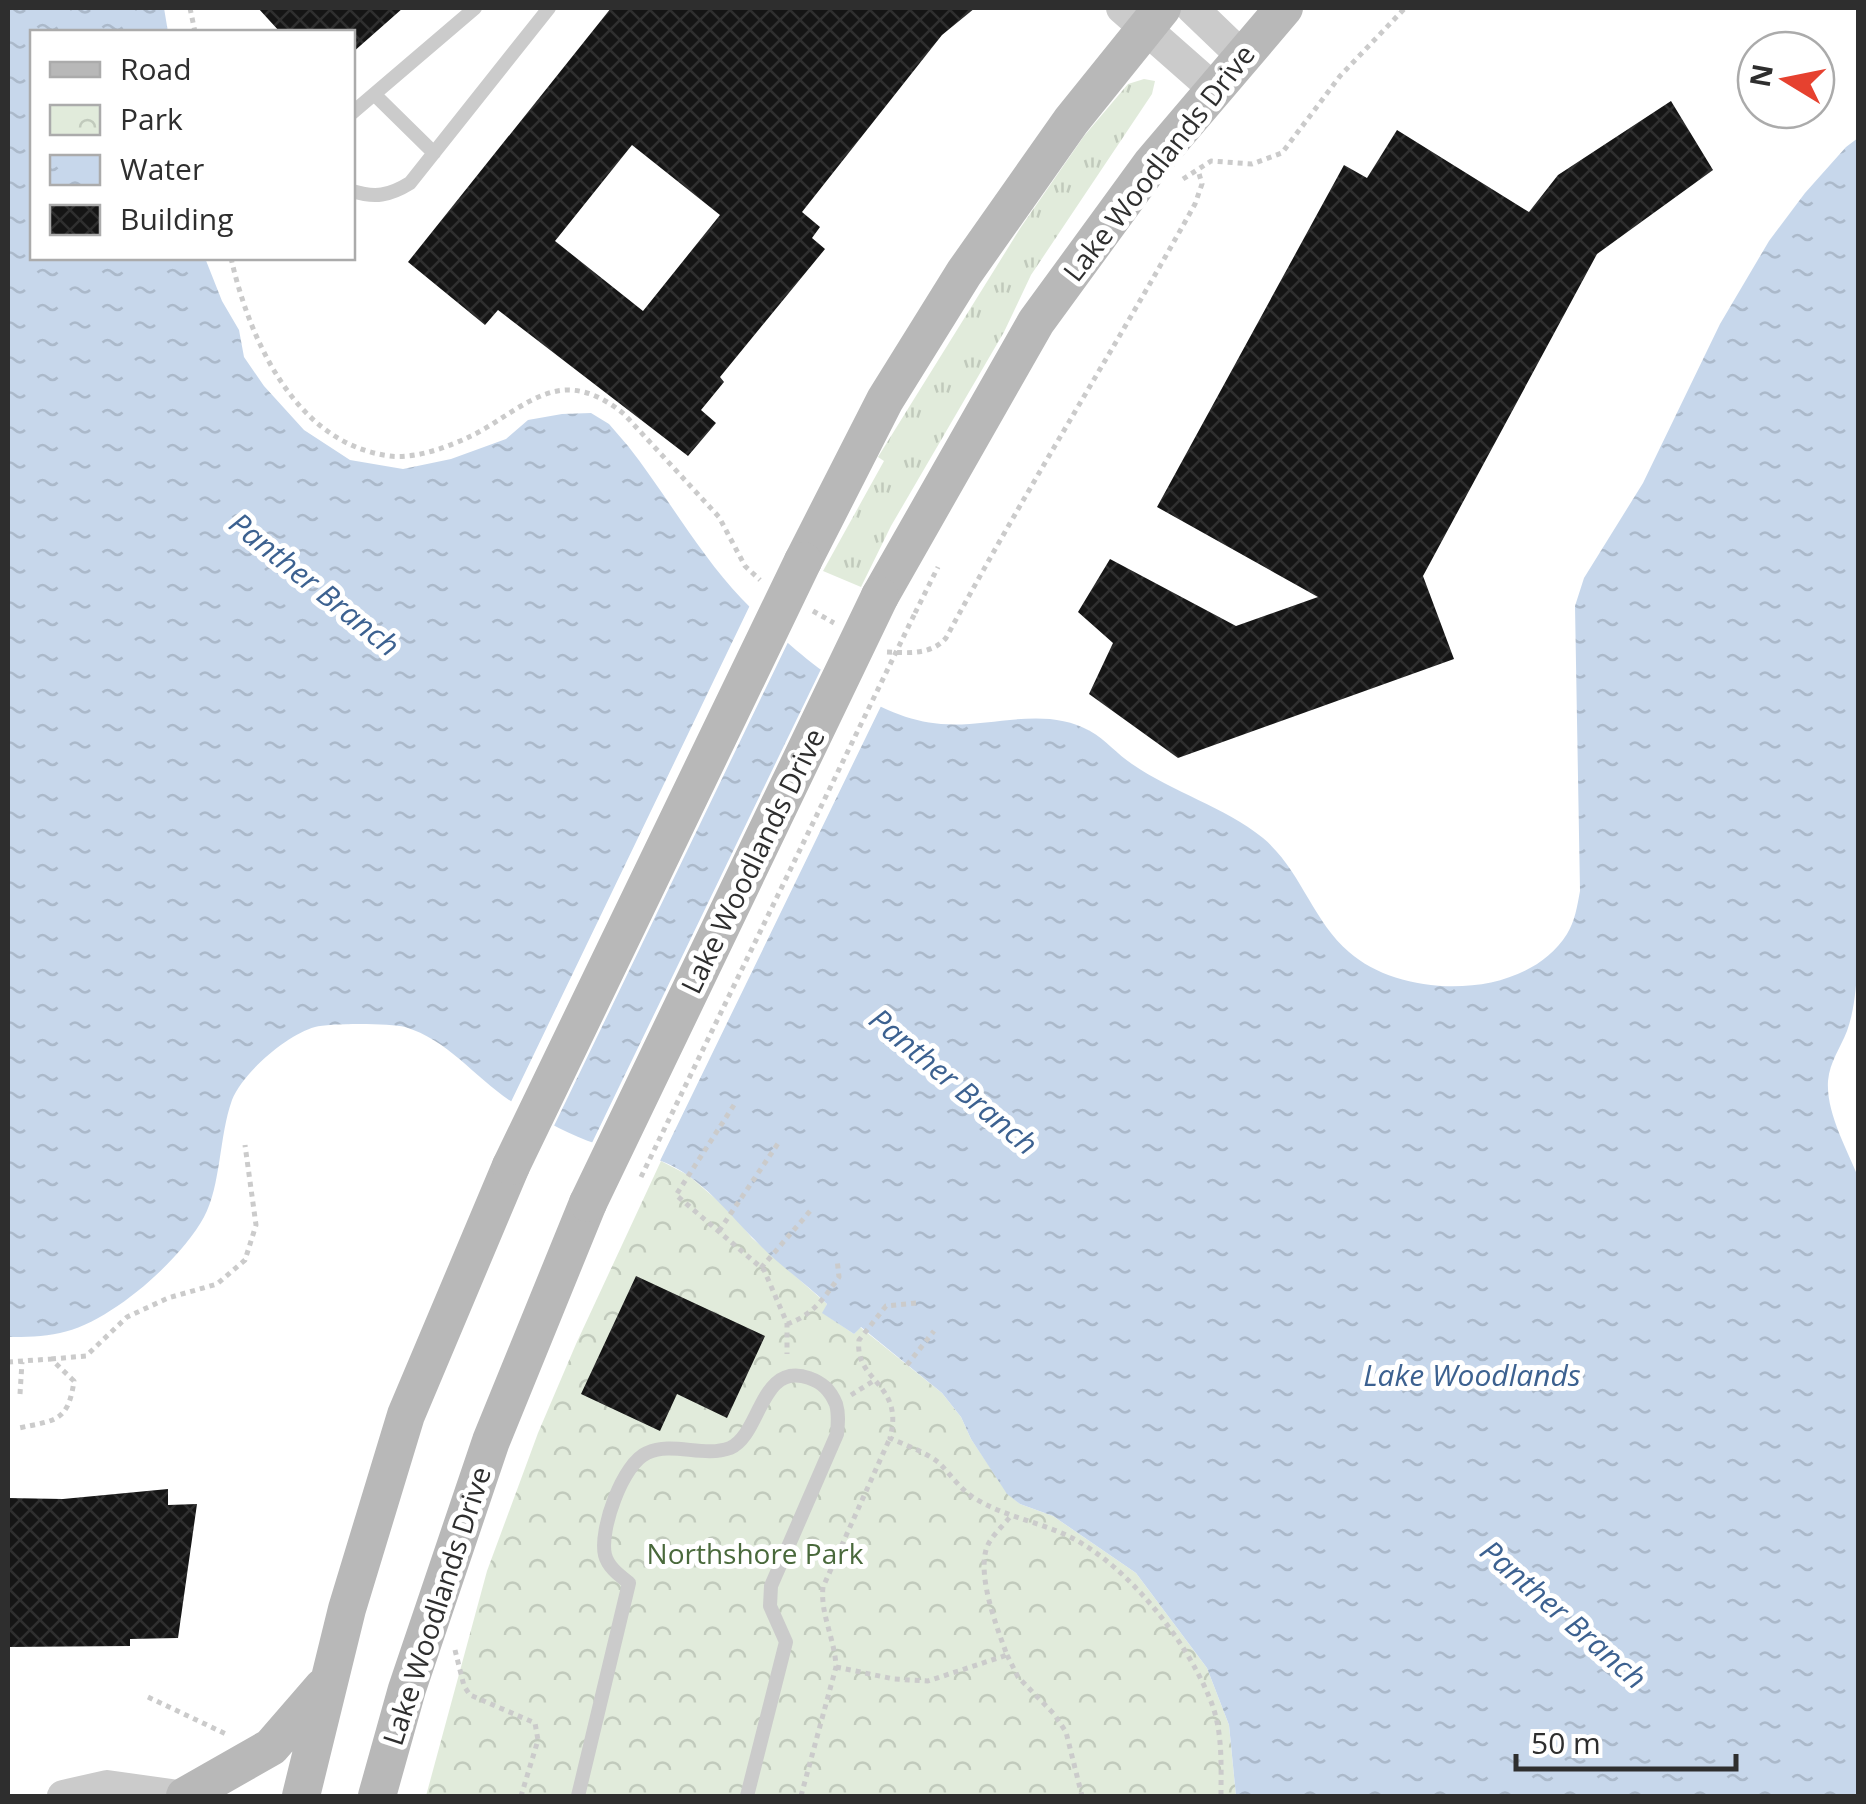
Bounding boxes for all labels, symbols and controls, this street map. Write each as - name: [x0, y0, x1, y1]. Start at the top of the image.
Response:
- legend: [30, 30, 355, 260]
- north arrow: [1736, 30, 1836, 130]
- street label: Lake Woodlands Drive: [1054, 36, 1263, 289]
- text: Road: [120, 48, 192, 89]
- text: N: [1740, 61, 1781, 90]
- text: Park: [120, 98, 183, 139]
- text: Water: [120, 148, 204, 189]
- text: Building: [120, 198, 234, 239]
- water label: Panther Branch: [221, 502, 409, 665]
- street label: Lake Woodlands Drive: [671, 722, 833, 1000]
- water label: Panther Branch: [861, 998, 1047, 1163]
- water label: Lake Woodlands: [1363, 1354, 1581, 1395]
- street label: Lake Woodlands Drive: [373, 1462, 499, 1750]
- water label: Panther Branch: [1472, 1530, 1656, 1698]
- park label: Northshore Park: [647, 1534, 864, 1572]
- scale bar: [1516, 1709, 1736, 1771]
- text: 50 m: [1531, 1722, 1601, 1763]

